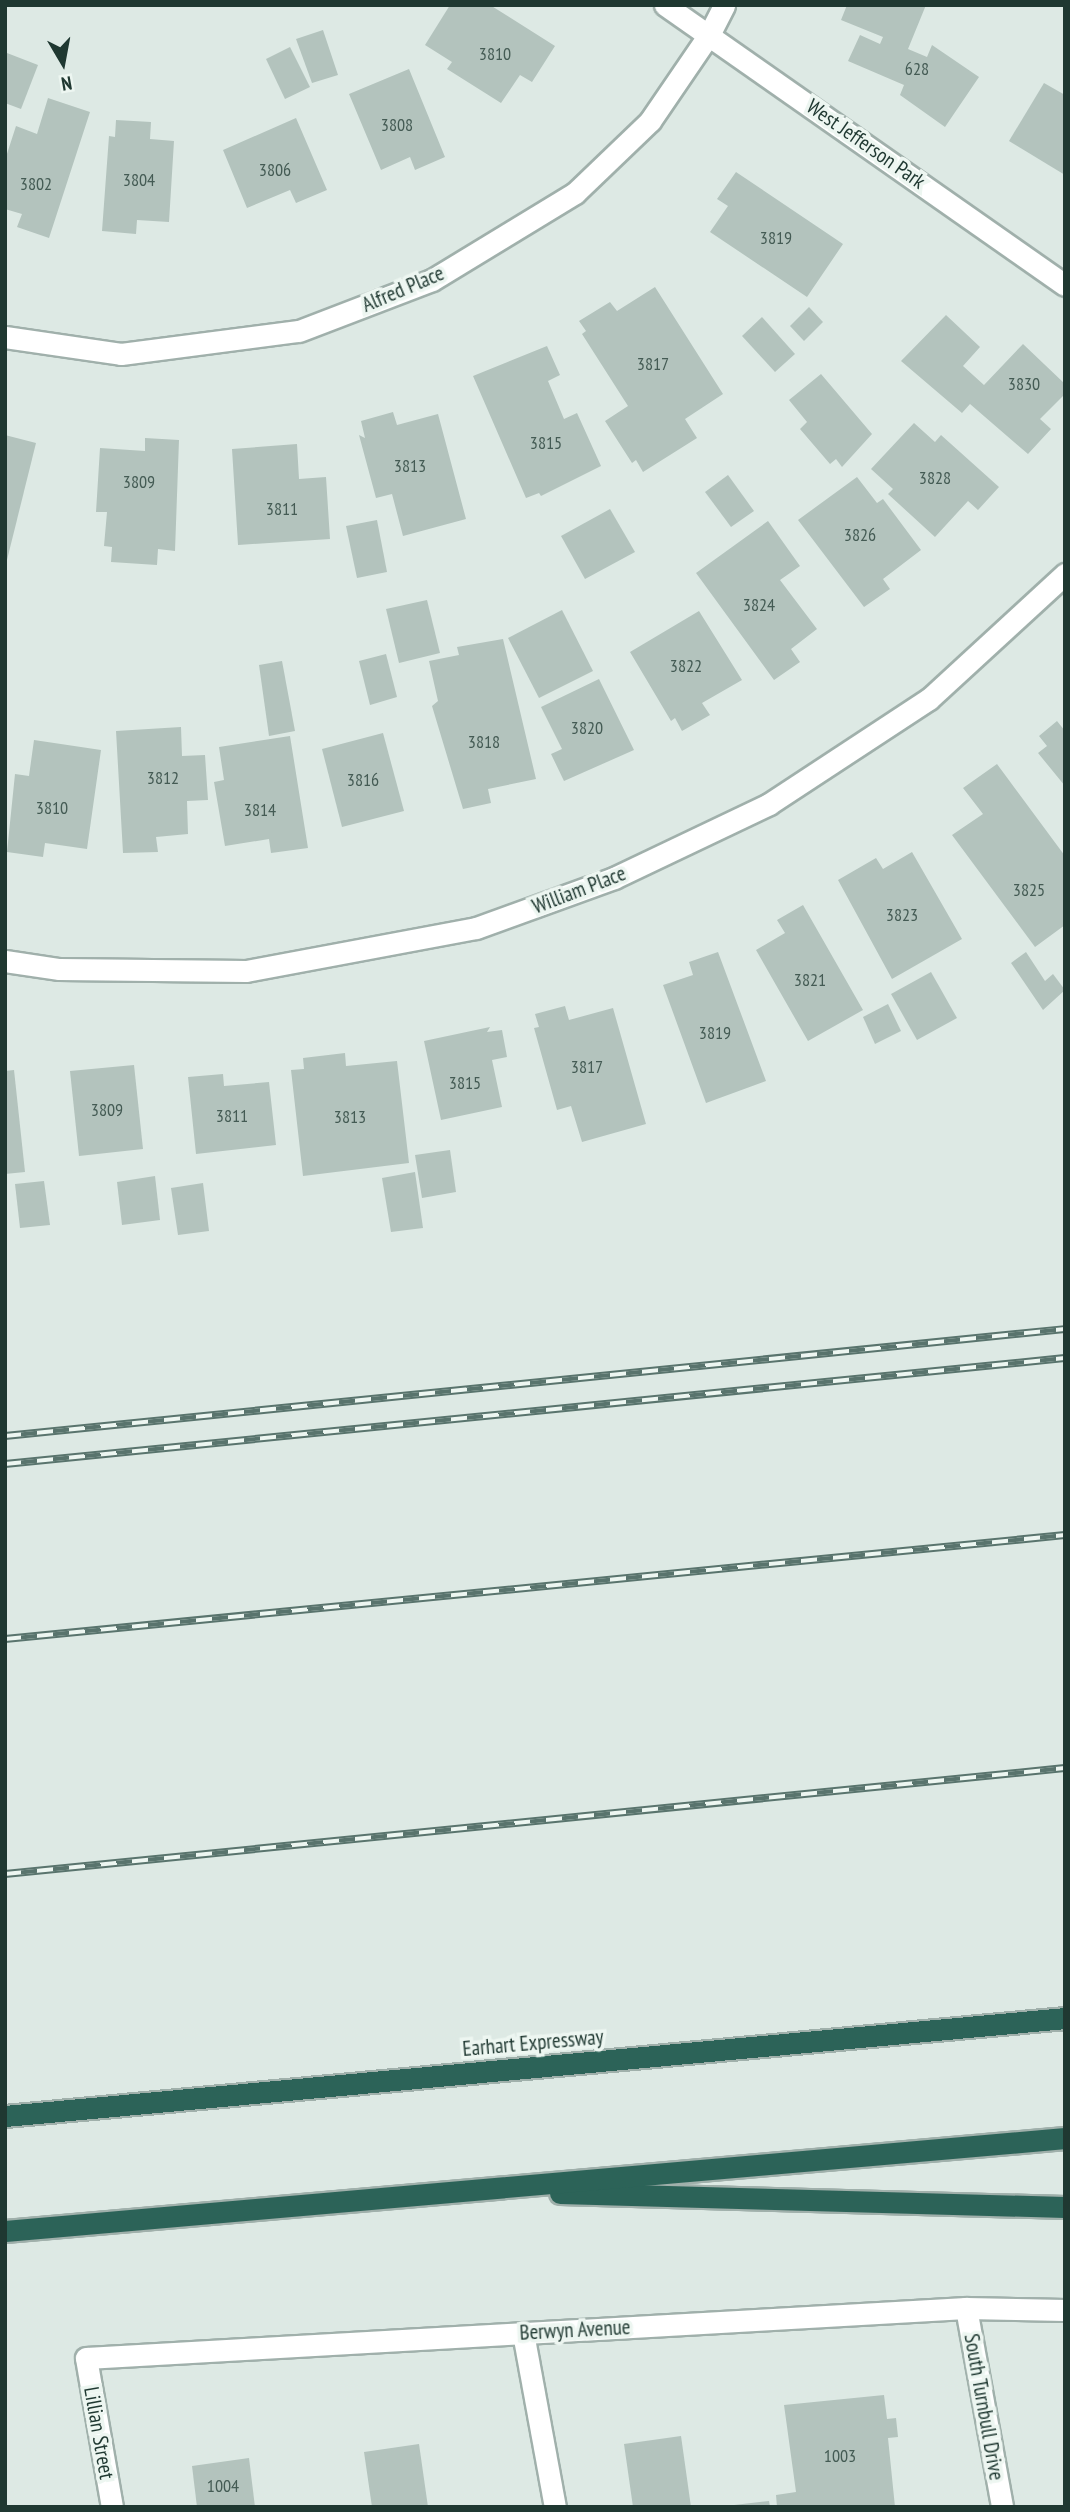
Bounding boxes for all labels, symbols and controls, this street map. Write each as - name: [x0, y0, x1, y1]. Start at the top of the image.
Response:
- north arrow: [28, 28, 98, 98]
- house number: 3810: [479, 43, 511, 65]
- house number: 628: [905, 58, 929, 80]
- text: N: [60, 71, 74, 96]
- street label: West Jefferson Park: [802, 94, 930, 194]
- house number: 3808: [381, 114, 413, 136]
- house number: 3806: [259, 159, 291, 181]
- house number: 3804: [123, 169, 155, 191]
- house number: 3802: [20, 173, 52, 195]
- house number: 3819: [760, 227, 792, 249]
- street label: Alfred Place: [358, 260, 448, 318]
- house number: 3817: [637, 353, 669, 375]
- house number: 3830: [1008, 373, 1040, 395]
- house number: 3815: [530, 432, 562, 454]
- house number: 3813: [394, 455, 426, 477]
- house number: 3828: [919, 467, 951, 489]
- house number: 3809: [123, 471, 155, 493]
- house number: 3811: [266, 498, 298, 520]
- house number: 3826: [844, 524, 876, 546]
- house number: 3824: [743, 594, 775, 616]
- house number: 3822: [670, 655, 702, 677]
- house number: 3820: [571, 717, 603, 739]
- house number: 3818: [468, 731, 500, 753]
- house number: 3812: [147, 767, 179, 789]
- house number: 3816: [347, 769, 379, 791]
- house number: 3810: [36, 797, 68, 819]
- house number: 3814: [244, 799, 276, 821]
- street label: William Place: [529, 861, 629, 919]
- house number: 3825: [1013, 879, 1045, 901]
- house number: 3823: [886, 904, 918, 926]
- house number: 3821: [794, 969, 826, 991]
- house number: 3819: [699, 1022, 731, 1044]
- house number: 3817: [571, 1056, 603, 1078]
- house number: 3815: [449, 1072, 481, 1094]
- house number: 3809: [91, 1099, 123, 1121]
- house number: 3811: [216, 1105, 248, 1127]
- house number: 3813: [334, 1106, 366, 1128]
- street label: Earhart Expressway: [461, 2024, 605, 2062]
- street label: Berwyn Avenue: [519, 2314, 631, 2346]
- street label: South Turnbull Drive: [959, 2331, 1009, 2483]
- street label: Lillian Street: [79, 2385, 119, 2481]
- house number: 1003: [824, 2445, 856, 2467]
- house number: 1004: [207, 2475, 239, 2497]

